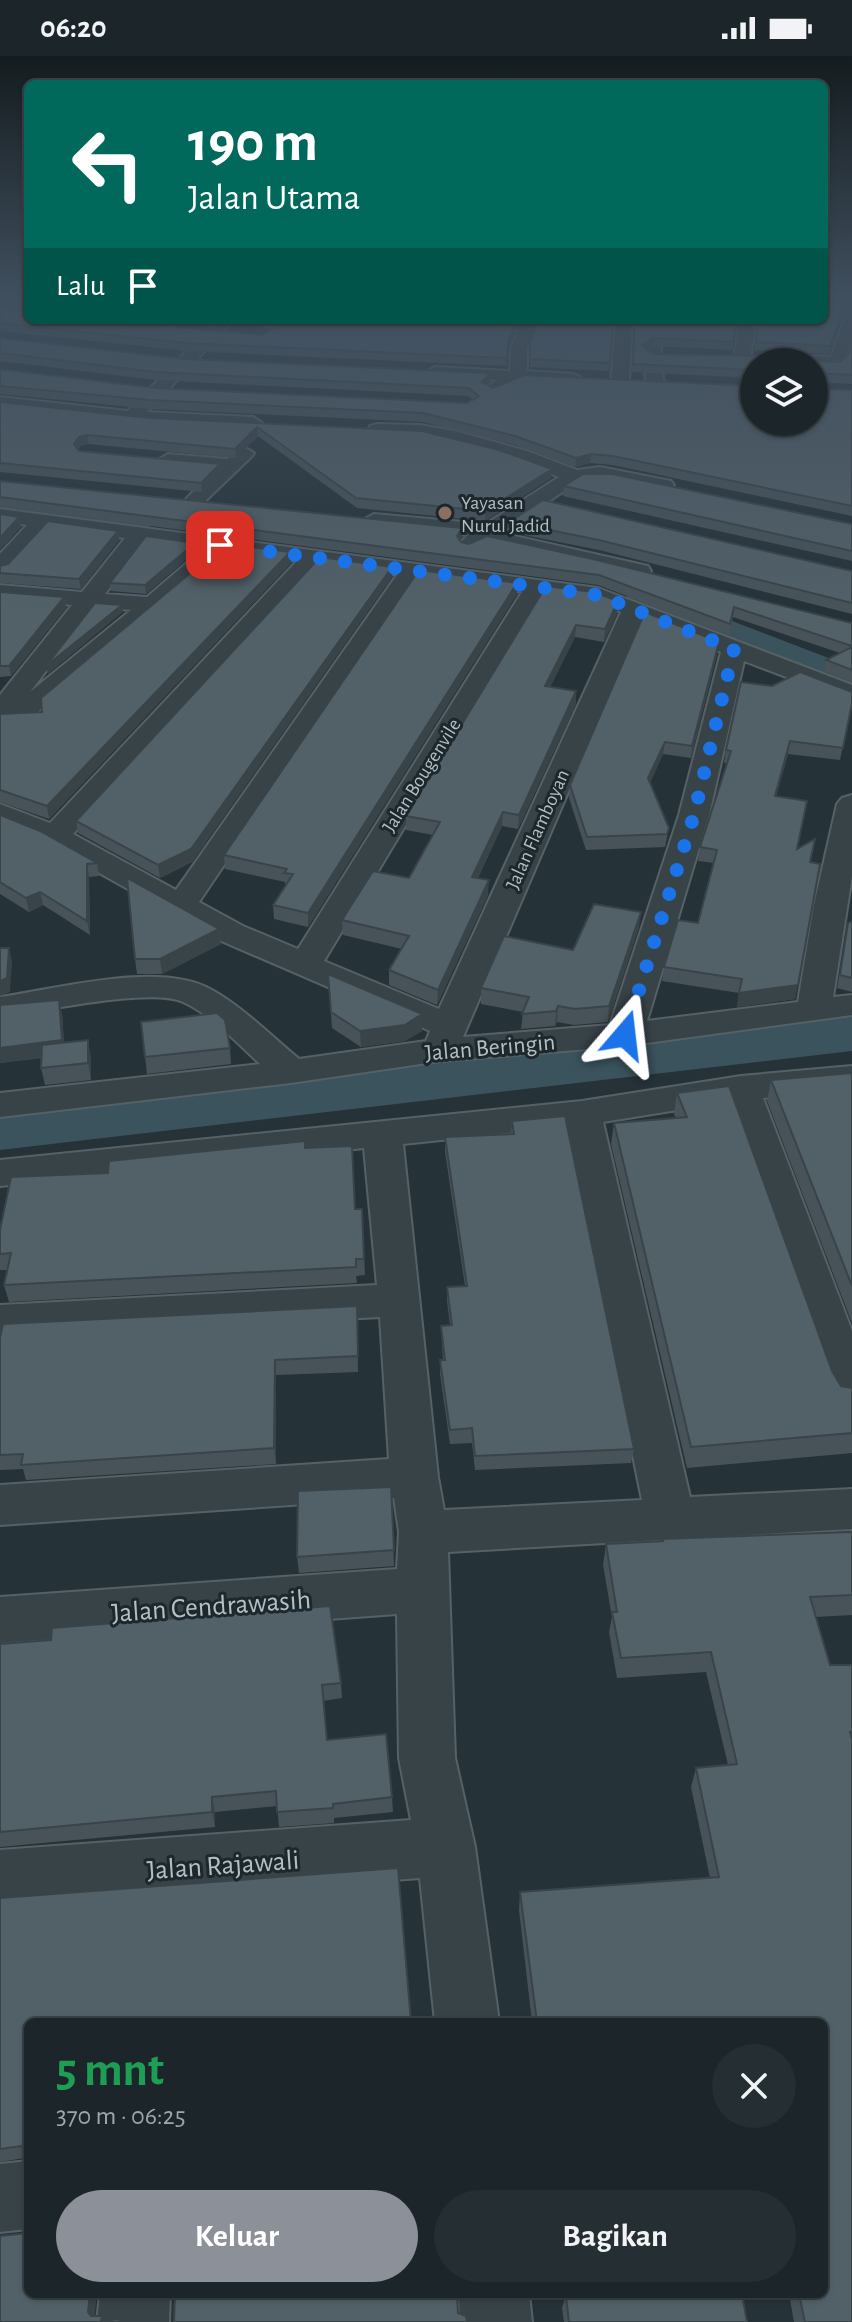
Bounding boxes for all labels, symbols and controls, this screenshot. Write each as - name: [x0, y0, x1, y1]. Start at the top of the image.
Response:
- text: 06:20: [40, 13, 107, 43]
- icon: left: [56, 112, 160, 216]
- text: 190 m: [188, 115, 318, 171]
- text: Jalan Utama: [188, 180, 360, 216]
- icon: arrive: [121, 264, 165, 308]
- text: Lalu: [56, 271, 105, 301]
- map controls: [740, 348, 828, 436]
- button: layers: [740, 348, 828, 436]
- place label: Yayasan Nurul Jadid: [461, 493, 550, 536]
- marker: Yayasan Nurul Jadid: [436, 504, 454, 522]
- pin: [186, 511, 254, 579]
- icon: arrive: [198, 523, 242, 567]
- street label: Jalan Bougenvile: [379, 715, 465, 836]
- street label: Jalan Flamboyan: [503, 767, 573, 892]
- position arrow: [583, 993, 667, 1077]
- street label: Jalan Beringin: [424, 1030, 556, 1066]
- street label: Jalan Cendrawasih: [110, 1586, 312, 1628]
- street label: Jalan Rajawali: [146, 1847, 300, 1885]
- button: close: [712, 2044, 796, 2128]
- text: 5 mnt: [56, 2047, 164, 2095]
- text: 370 m · 06:25: [56, 2103, 186, 2129]
- button: Keluar: [56, 2190, 418, 2282]
- button: Bagikan: [434, 2190, 796, 2282]

